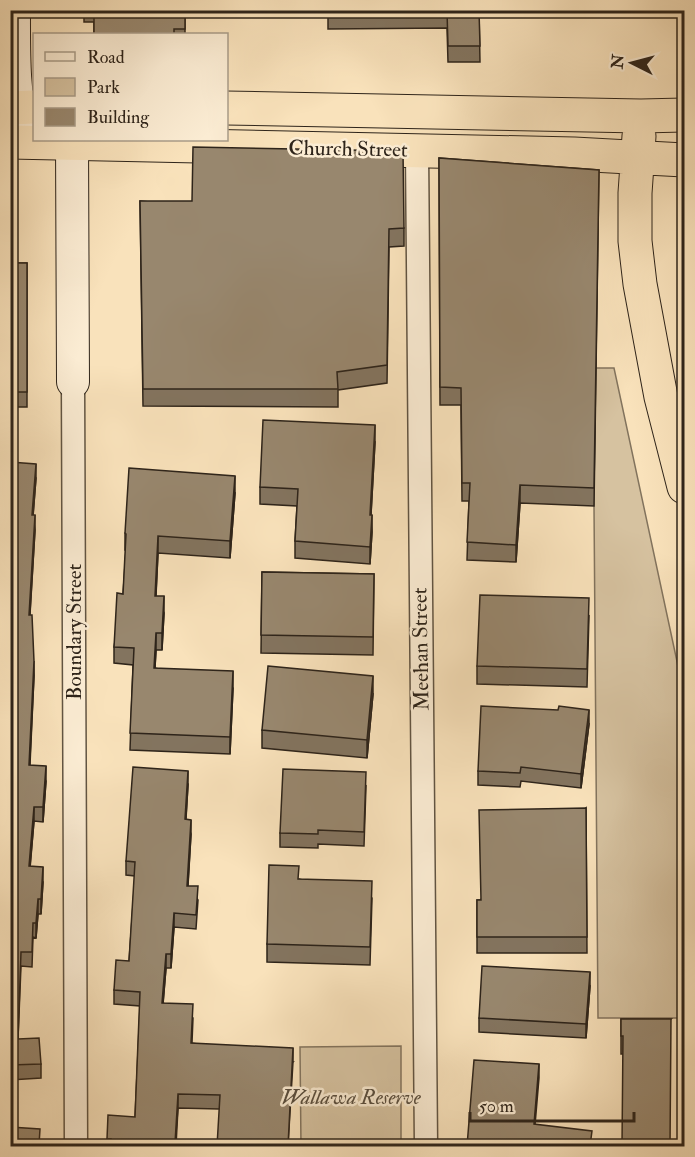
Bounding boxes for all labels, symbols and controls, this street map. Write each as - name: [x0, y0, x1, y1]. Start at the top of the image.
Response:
- legend: [33, 33, 228, 141]
- north arrow: [602, 33, 662, 93]
- text: Road: [87, 46, 125, 69]
- text: N: [607, 53, 629, 71]
- text: Park: [87, 76, 120, 99]
- text: Building: [87, 106, 150, 129]
- street label: Church Street: [288, 134, 408, 164]
- street label: Boundary Street: [61, 564, 88, 700]
- street label: Meehan Street: [406, 587, 436, 711]
- park label: Wallawa Reserve: [281, 1084, 422, 1111]
- scale bar: [470, 1085, 634, 1123]
- text: 50 m: [479, 1095, 514, 1118]

